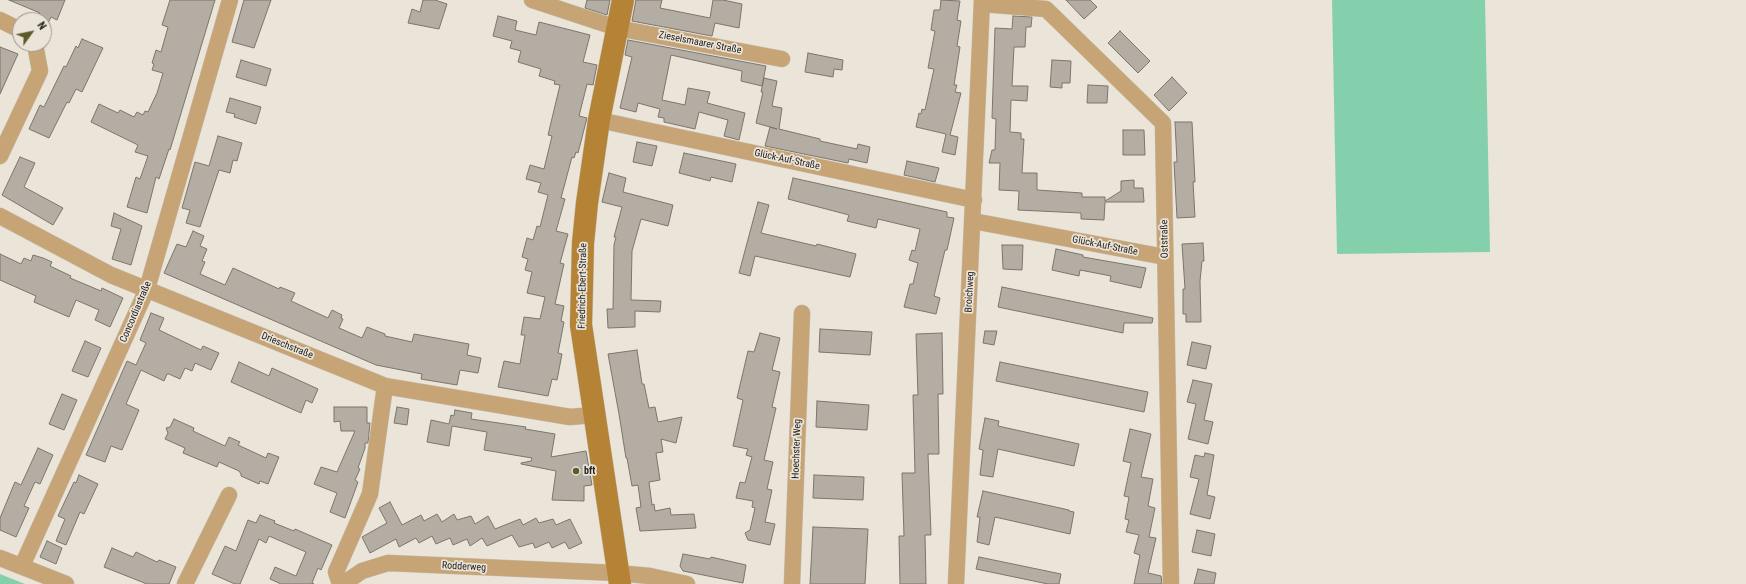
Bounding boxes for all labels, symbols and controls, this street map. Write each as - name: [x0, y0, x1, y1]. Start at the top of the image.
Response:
- north arrow: [12, 12, 52, 52]
- text: N: [34, 19, 49, 32]
- street label: Zieselsmaarer Straße: [658, 29, 742, 57]
- street label: Glück-Auf-Straße: [753, 147, 821, 173]
- street label: Oststraße: [1159, 220, 1171, 258]
- street label: Glück-Auf-Straße: [1071, 234, 1139, 258]
- street label: Friedrich-Ebert-Straße: [576, 243, 590, 329]
- street label: Broichweg: [963, 271, 977, 313]
- street label: Concordiastraße: [118, 280, 154, 344]
- street label: Drieschstraße: [259, 330, 315, 362]
- street label: Hoechster Weg: [790, 419, 804, 479]
- place label: bft: [584, 465, 595, 477]
- marker: bft: [571, 466, 581, 476]
- street label: Rodderweg: [442, 560, 486, 574]

